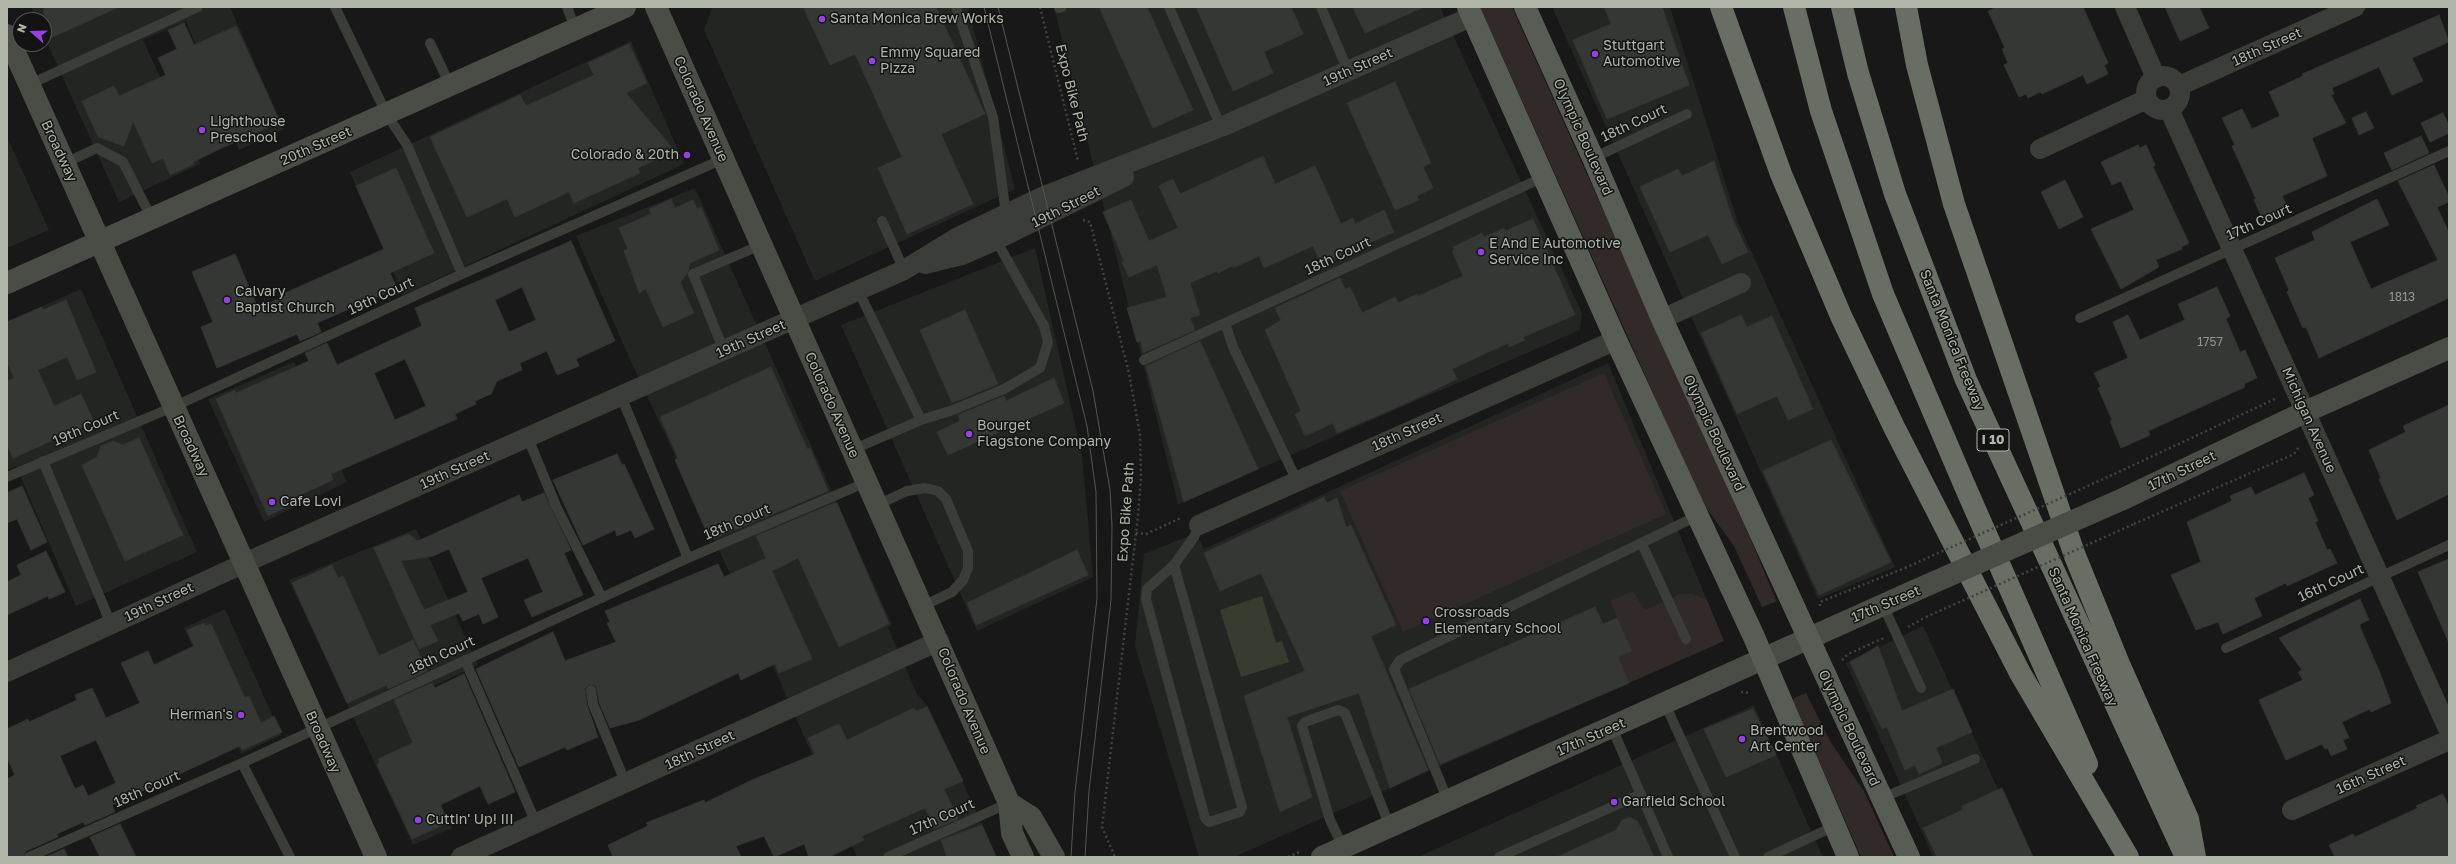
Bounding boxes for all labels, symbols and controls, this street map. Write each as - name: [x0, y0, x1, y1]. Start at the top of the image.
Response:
- place label: Santa Monica Brew Works: [830, 11, 1004, 27]
- north arrow: [12, 12, 52, 52]
- marker: Santa Monica Brew Works: [817, 14, 827, 24]
- text: N: [14, 22, 29, 34]
- street label: 18th Street: [2230, 24, 2304, 70]
- place label: Stuttgart Automotive: [1603, 38, 1680, 70]
- street label: Expo Bike Path: [1052, 42, 1092, 144]
- street label: 19th Street: [1321, 44, 1395, 90]
- place label: Emmy Squared Pizza: [880, 45, 980, 78]
- marker: Stuttgart Automotive: [1590, 49, 1600, 59]
- street label: Colorado Avenue: [670, 54, 732, 164]
- marker: Emmy Squared Pizza: [867, 56, 877, 66]
- street label: Olympic Boulevard: [1550, 76, 1616, 198]
- street label: 18th Court: [1598, 100, 1670, 146]
- place label: Lighthouse Preschool: [210, 114, 285, 146]
- street label: Broadway: [37, 117, 81, 185]
- street label: 20th Street: [278, 123, 354, 169]
- marker: Lighthouse Preschool: [197, 125, 207, 135]
- place label: Colorado & 20th: [571, 147, 679, 163]
- marker: Colorado & 20th: [682, 150, 692, 160]
- street label: 19th Street: [1029, 183, 1103, 231]
- street label: 17th Court: [2224, 200, 2294, 244]
- street label: 18th Court: [1302, 233, 1374, 279]
- place label: E And E Automotive Service Inc: [1489, 236, 1621, 268]
- marker: E And E Automotive Service Inc: [1476, 247, 1486, 257]
- street label: Santa Monica Freeway: [1916, 267, 1988, 413]
- street label: 19th Court: [345, 273, 417, 319]
- place label: Calvary Baptist Church: [235, 284, 335, 316]
- house number: 1813: [2389, 290, 2415, 304]
- marker: Calvary Baptist Church: [222, 295, 232, 305]
- street label: 19th Street: [714, 316, 788, 362]
- house number: 1757: [2197, 335, 2223, 349]
- street label: Colorado Avenue: [801, 350, 863, 460]
- street label: Michigan Avenue: [2278, 365, 2340, 475]
- street label: Olympic Boulevard: [1680, 372, 1748, 494]
- street label: 19th Court: [50, 406, 122, 450]
- street label: 18th Street: [1370, 409, 1444, 455]
- street label: Broadway: [169, 412, 213, 480]
- place label: Bourget Flagstone Company: [977, 418, 1111, 450]
- marker: Bourget Flagstone Company: [964, 429, 974, 439]
- road number: I 10: [1977, 429, 2009, 451]
- street label: 19th Street: [418, 447, 492, 493]
- street label: 17th Street: [2145, 447, 2219, 495]
- street label: Expo Bike Path: [1114, 461, 1138, 563]
- place label: Cafe Lovi: [280, 494, 342, 510]
- marker: Cafe Lovi: [267, 497, 277, 507]
- street label: 18th Court: [701, 500, 773, 544]
- street label: 16th Court: [2295, 560, 2367, 606]
- street label: Santa Monica Freeway: [2045, 565, 2121, 709]
- street label: 19th Street: [122, 579, 196, 625]
- street label: 17th Street: [1849, 582, 1923, 626]
- place label: Crossroads Elementary School: [1434, 605, 1561, 638]
- marker: Crossroads Elementary School: [1421, 616, 1431, 626]
- street label: 18th Court: [406, 632, 478, 678]
- street label: Colorado Avenue: [934, 645, 994, 757]
- street label: Olympic Boulevard: [1815, 667, 1883, 789]
- place label: Herman's: [170, 707, 233, 723]
- street label: Broadway: [302, 708, 344, 776]
- marker: Herman's: [236, 710, 246, 720]
- street label: 17th Street: [1554, 714, 1628, 760]
- place label: Brentwood Art Center: [1750, 723, 1824, 756]
- street label: 18th Street: [663, 727, 737, 773]
- marker: Brentwood Art Center: [1737, 734, 1747, 744]
- street label: 16th Street: [2334, 752, 2408, 798]
- street label: 18th Court: [111, 767, 183, 811]
- place label: Garfield School: [1622, 794, 1725, 810]
- street label: 17th Court: [907, 795, 977, 839]
- marker: Garfield School: [1609, 797, 1619, 807]
- place label: Cuttin' Up! III: [426, 812, 514, 828]
- marker: Cuttin' Up! III: [413, 815, 423, 825]

